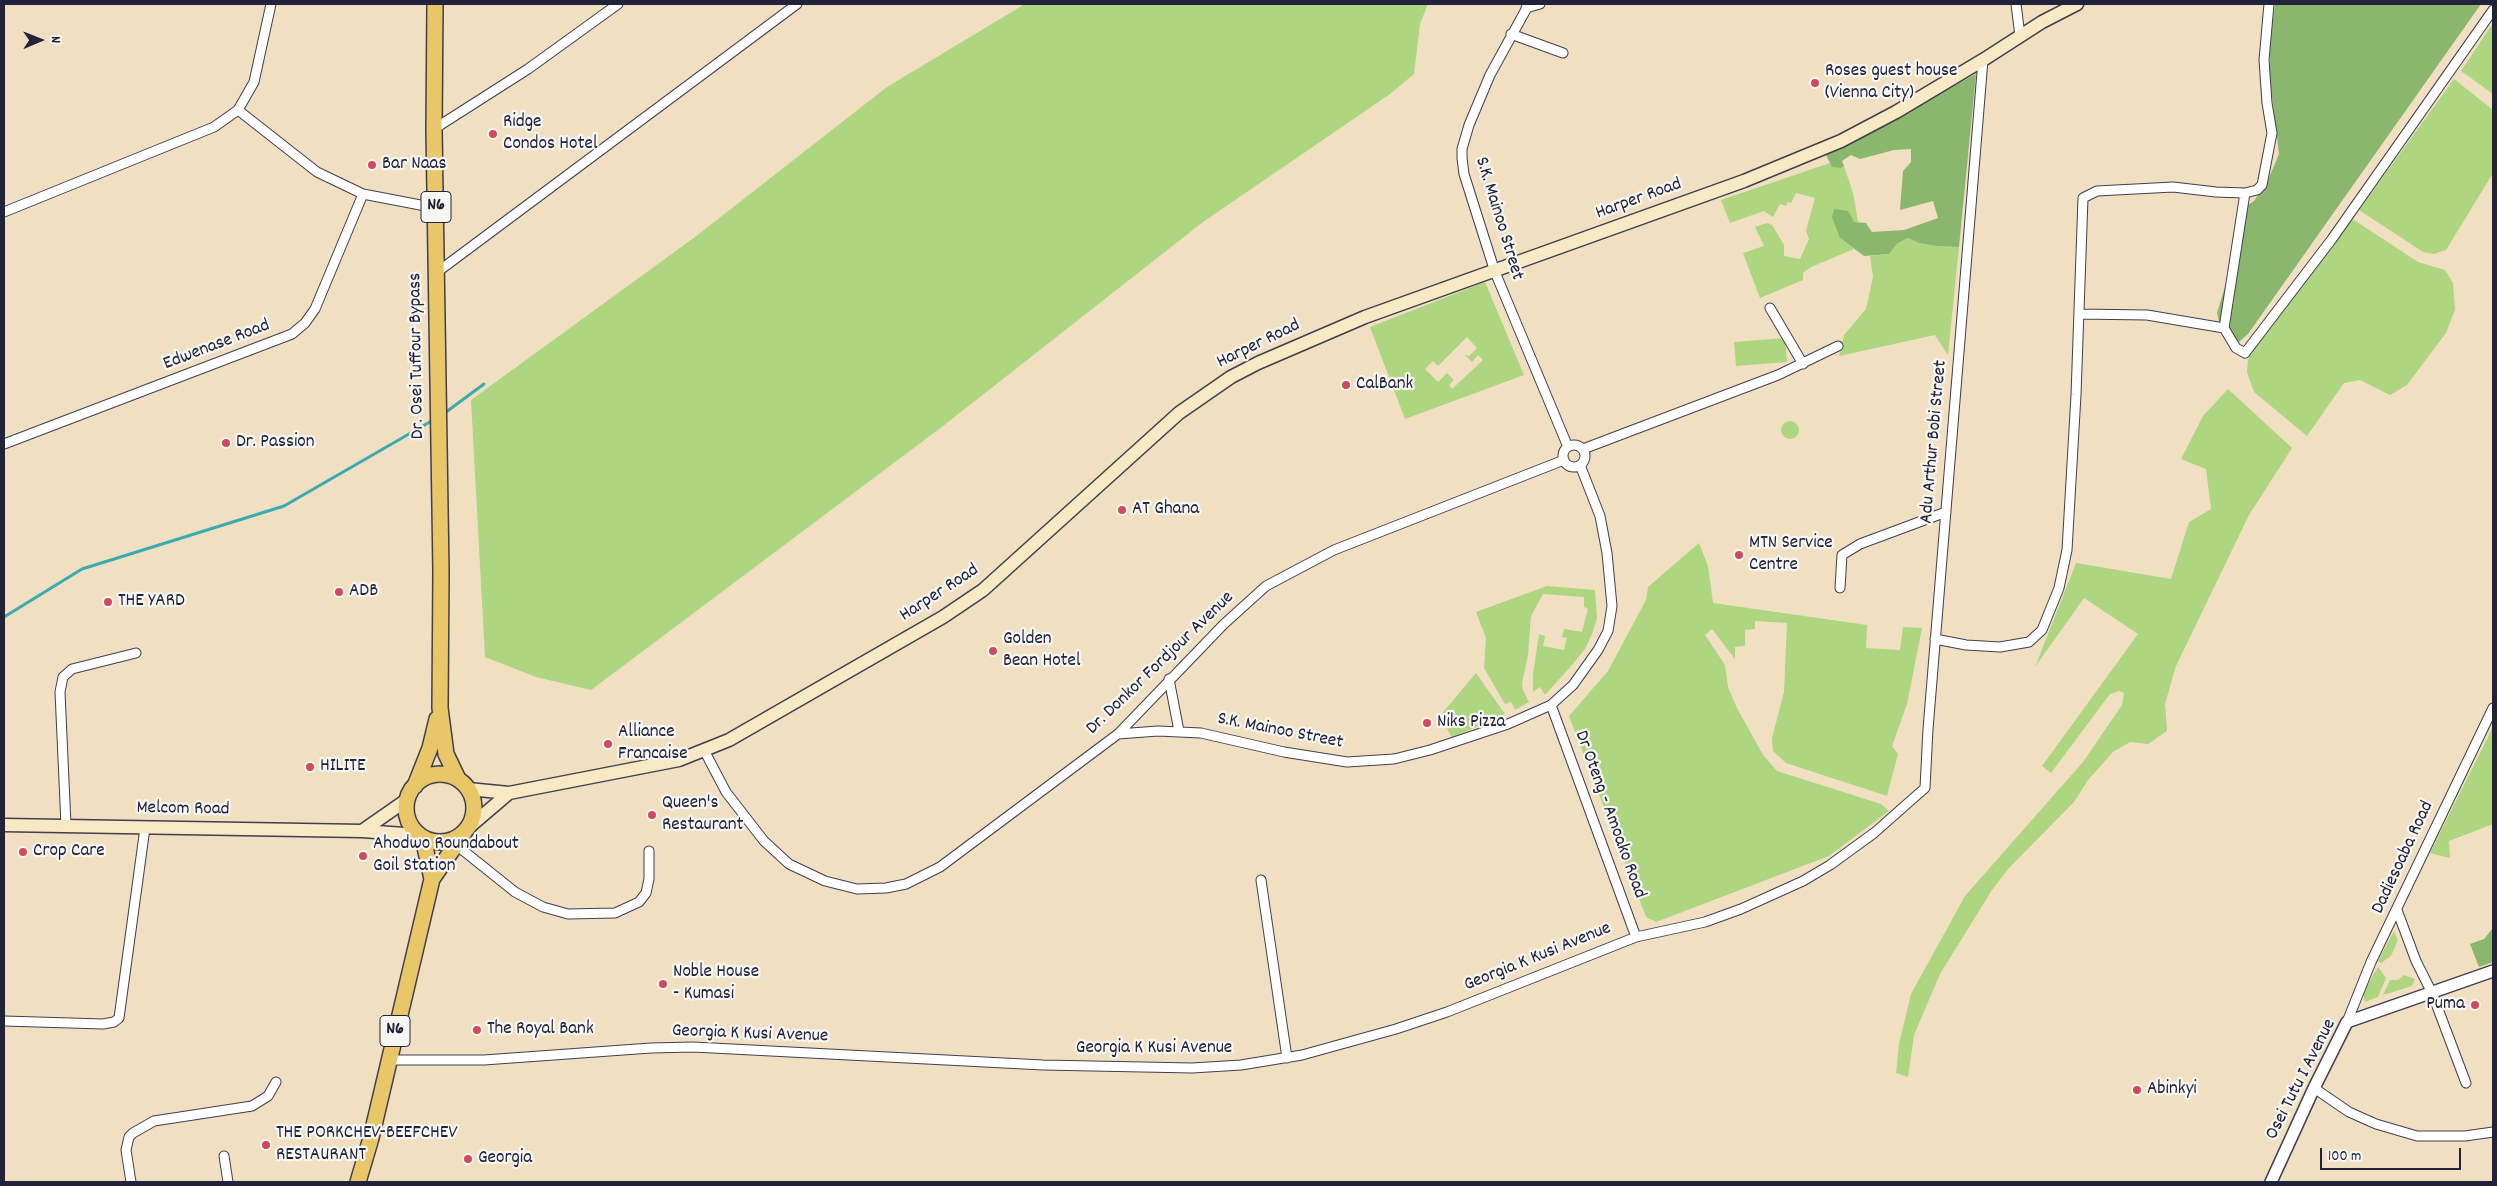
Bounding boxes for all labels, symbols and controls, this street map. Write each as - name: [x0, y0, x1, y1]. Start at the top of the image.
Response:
- north arrow: [15, 15, 65, 65]
- text: N: [45, 36, 65, 43]
- place label: Roses guest house (Vienna City): [1825, 61, 1957, 105]
- marker: Roses guest house (Vienna City): [1809, 77, 1821, 89]
- place label: Ridge Condos Hotel: [503, 112, 597, 156]
- marker: Ridge Condos Hotel: [487, 128, 499, 140]
- place label: Bar Naas: [382, 154, 447, 176]
- street label: S.K. Mainoo Street: [1468, 155, 1528, 283]
- marker: Bar Naas: [366, 159, 378, 171]
- street label: Harper Road: [1593, 174, 1685, 226]
- road number: N6: [421, 192, 451, 222]
- street label: Dr. Osei Tuffour Bypass: [405, 273, 431, 439]
- street label: Edwenase Road: [161, 315, 273, 377]
- street label: Harper Road: [1214, 315, 1304, 375]
- street label: Adu Arthur Bobi Street: [1916, 359, 1954, 525]
- place label: CalBank: [1356, 374, 1413, 396]
- marker: CalBank: [1340, 379, 1352, 391]
- place label: Dr. Passion: [236, 432, 315, 454]
- marker: Dr. Passion: [220, 437, 232, 449]
- place label: AT Ghana: [1132, 499, 1199, 521]
- marker: AT Ghana: [1116, 504, 1128, 516]
- place label: MTN Service Centre: [1749, 533, 1833, 577]
- marker: MTN Service Centre: [1733, 549, 1745, 561]
- street label: Harper Road: [896, 560, 984, 628]
- place label: ADB: [349, 581, 378, 603]
- marker: ADB: [333, 586, 345, 598]
- street label: Dr. Donkor Fordjour Avenue: [1082, 587, 1240, 741]
- place label: THE YARD: [118, 591, 185, 613]
- marker: THE YARD: [102, 596, 114, 608]
- place label: Golden Bean Hotel: [1003, 629, 1080, 673]
- marker: Golden Bean Hotel: [987, 645, 999, 657]
- street label: S.K. Mainoo Street: [1215, 709, 1345, 755]
- place label: Niks Pizza: [1437, 712, 1505, 734]
- marker: Niks Pizza: [1421, 717, 1433, 729]
- place label: Alliance Francaise: [618, 722, 688, 766]
- street label: Dr Oteng - Amoako Road: [1568, 728, 1650, 902]
- marker: Alliance Francaise: [602, 738, 614, 750]
- place label: HILITE: [320, 756, 366, 778]
- marker: HILITE: [304, 761, 316, 773]
- place label: Queen's Restaurant: [662, 793, 743, 837]
- street label: Melcom Road: [136, 798, 230, 822]
- street label: Dadiesoaba Road: [2368, 798, 2440, 918]
- marker: Queen's Restaurant: [646, 809, 658, 821]
- place label: Ahodwo Roundabout Goil Station: [373, 834, 519, 878]
- place label: Crop Care: [33, 841, 105, 863]
- marker: Crop Care: [17, 846, 29, 858]
- marker: Ahodwo Roundabout Goil Station: [357, 850, 369, 862]
- street label: Georgia K Kusi Avenue: [1461, 918, 1615, 998]
- place label: Noble House - Kumasi: [673, 962, 759, 1006]
- marker: Noble House - Kumasi: [657, 978, 669, 990]
- place label: Puma: [2426, 994, 2465, 1016]
- marker: Puma: [2469, 999, 2481, 1011]
- road number: N6: [380, 1016, 410, 1046]
- street label: Osei Tutu I Avenue: [2262, 1016, 2342, 1144]
- place label: The Royal Bank: [487, 1019, 594, 1041]
- street label: Georgia K Kusi Avenue: [671, 1021, 829, 1049]
- marker: The Royal Bank: [471, 1024, 483, 1036]
- street label: Georgia K Kusi Avenue: [1076, 1038, 1232, 1060]
- place label: Abinkyi: [2147, 1079, 2197, 1101]
- marker: Abinkyi: [2131, 1084, 2143, 1096]
- place label: THE PORKCHEV-BEEFCHEV RESTAURANT: [276, 1123, 458, 1167]
- scale bar: [2322, 1138, 2463, 1170]
- marker: THE PORKCHEV-BEEFCHEV RESTAURANT: [260, 1139, 272, 1151]
- text: 100 m: [2328, 1146, 2361, 1168]
- place label: Georgia: [478, 1148, 532, 1170]
- marker: Georgia: [462, 1153, 474, 1165]

